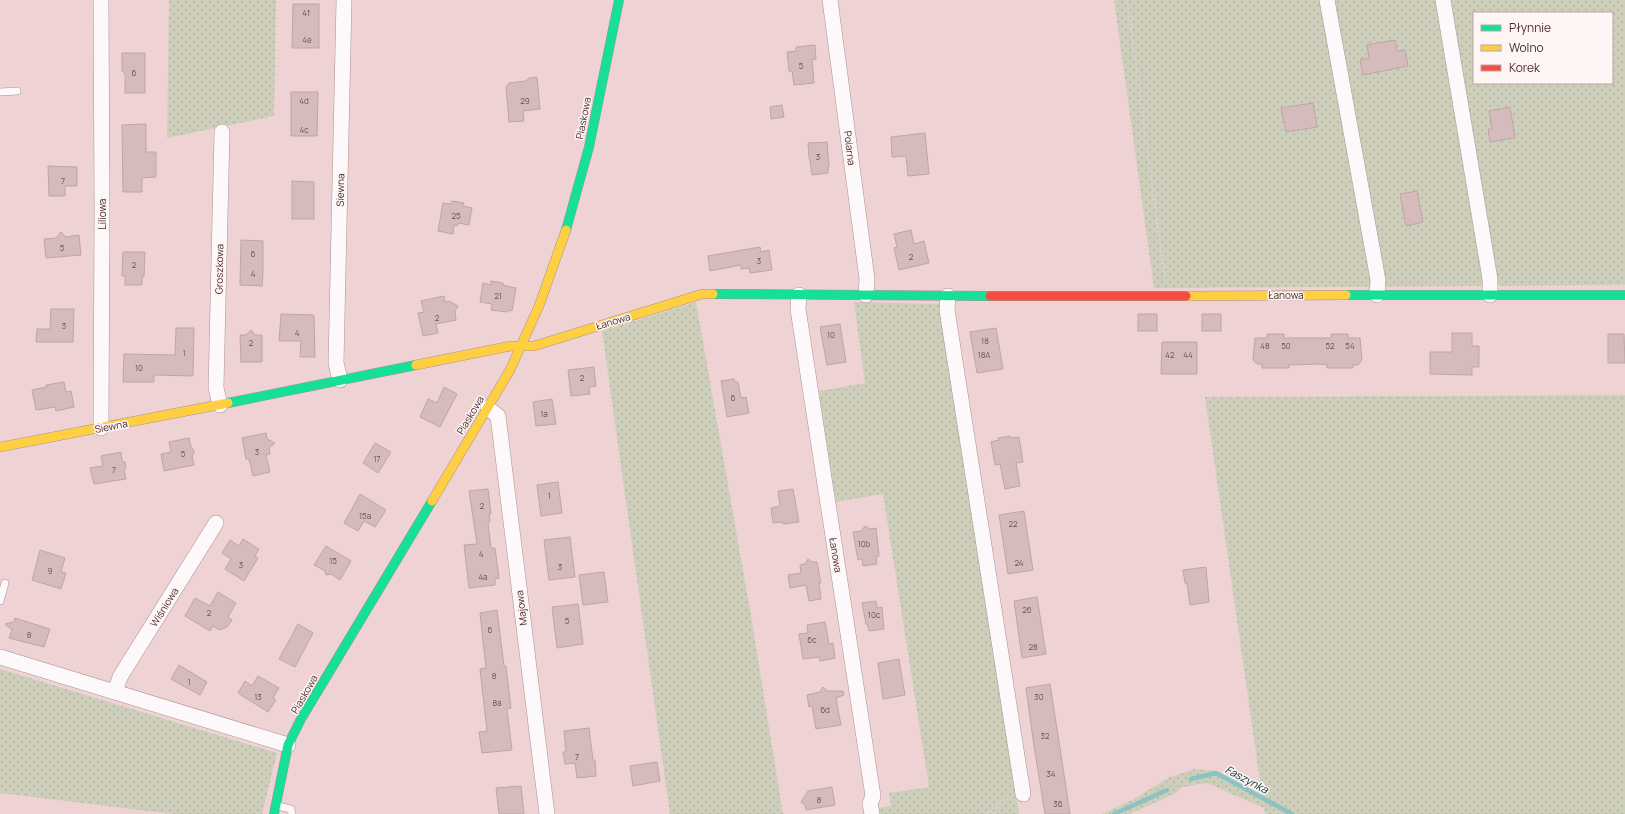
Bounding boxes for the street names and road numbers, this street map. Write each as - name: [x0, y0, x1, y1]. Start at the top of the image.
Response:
- street label: Piaskowa: [572, 96, 594, 140]
- street label: Polarna: [841, 130, 859, 166]
- street label: Siewna: [333, 173, 347, 207]
- street label: Liliowa: [95, 199, 109, 229]
- street label: Groszkowa: [212, 244, 226, 294]
- street label: Łanowa: [1268, 288, 1304, 302]
- street label: Łanowa: [594, 309, 632, 333]
- street label: Piaskowa: [453, 393, 487, 437]
- street label: Siewna: [93, 416, 129, 436]
- street label: Łanowa: [826, 536, 846, 574]
- street label: Wiśniowa: [146, 585, 182, 629]
- street label: Majowa: [512, 590, 530, 626]
- street label: Piaskowa: [287, 672, 321, 716]

